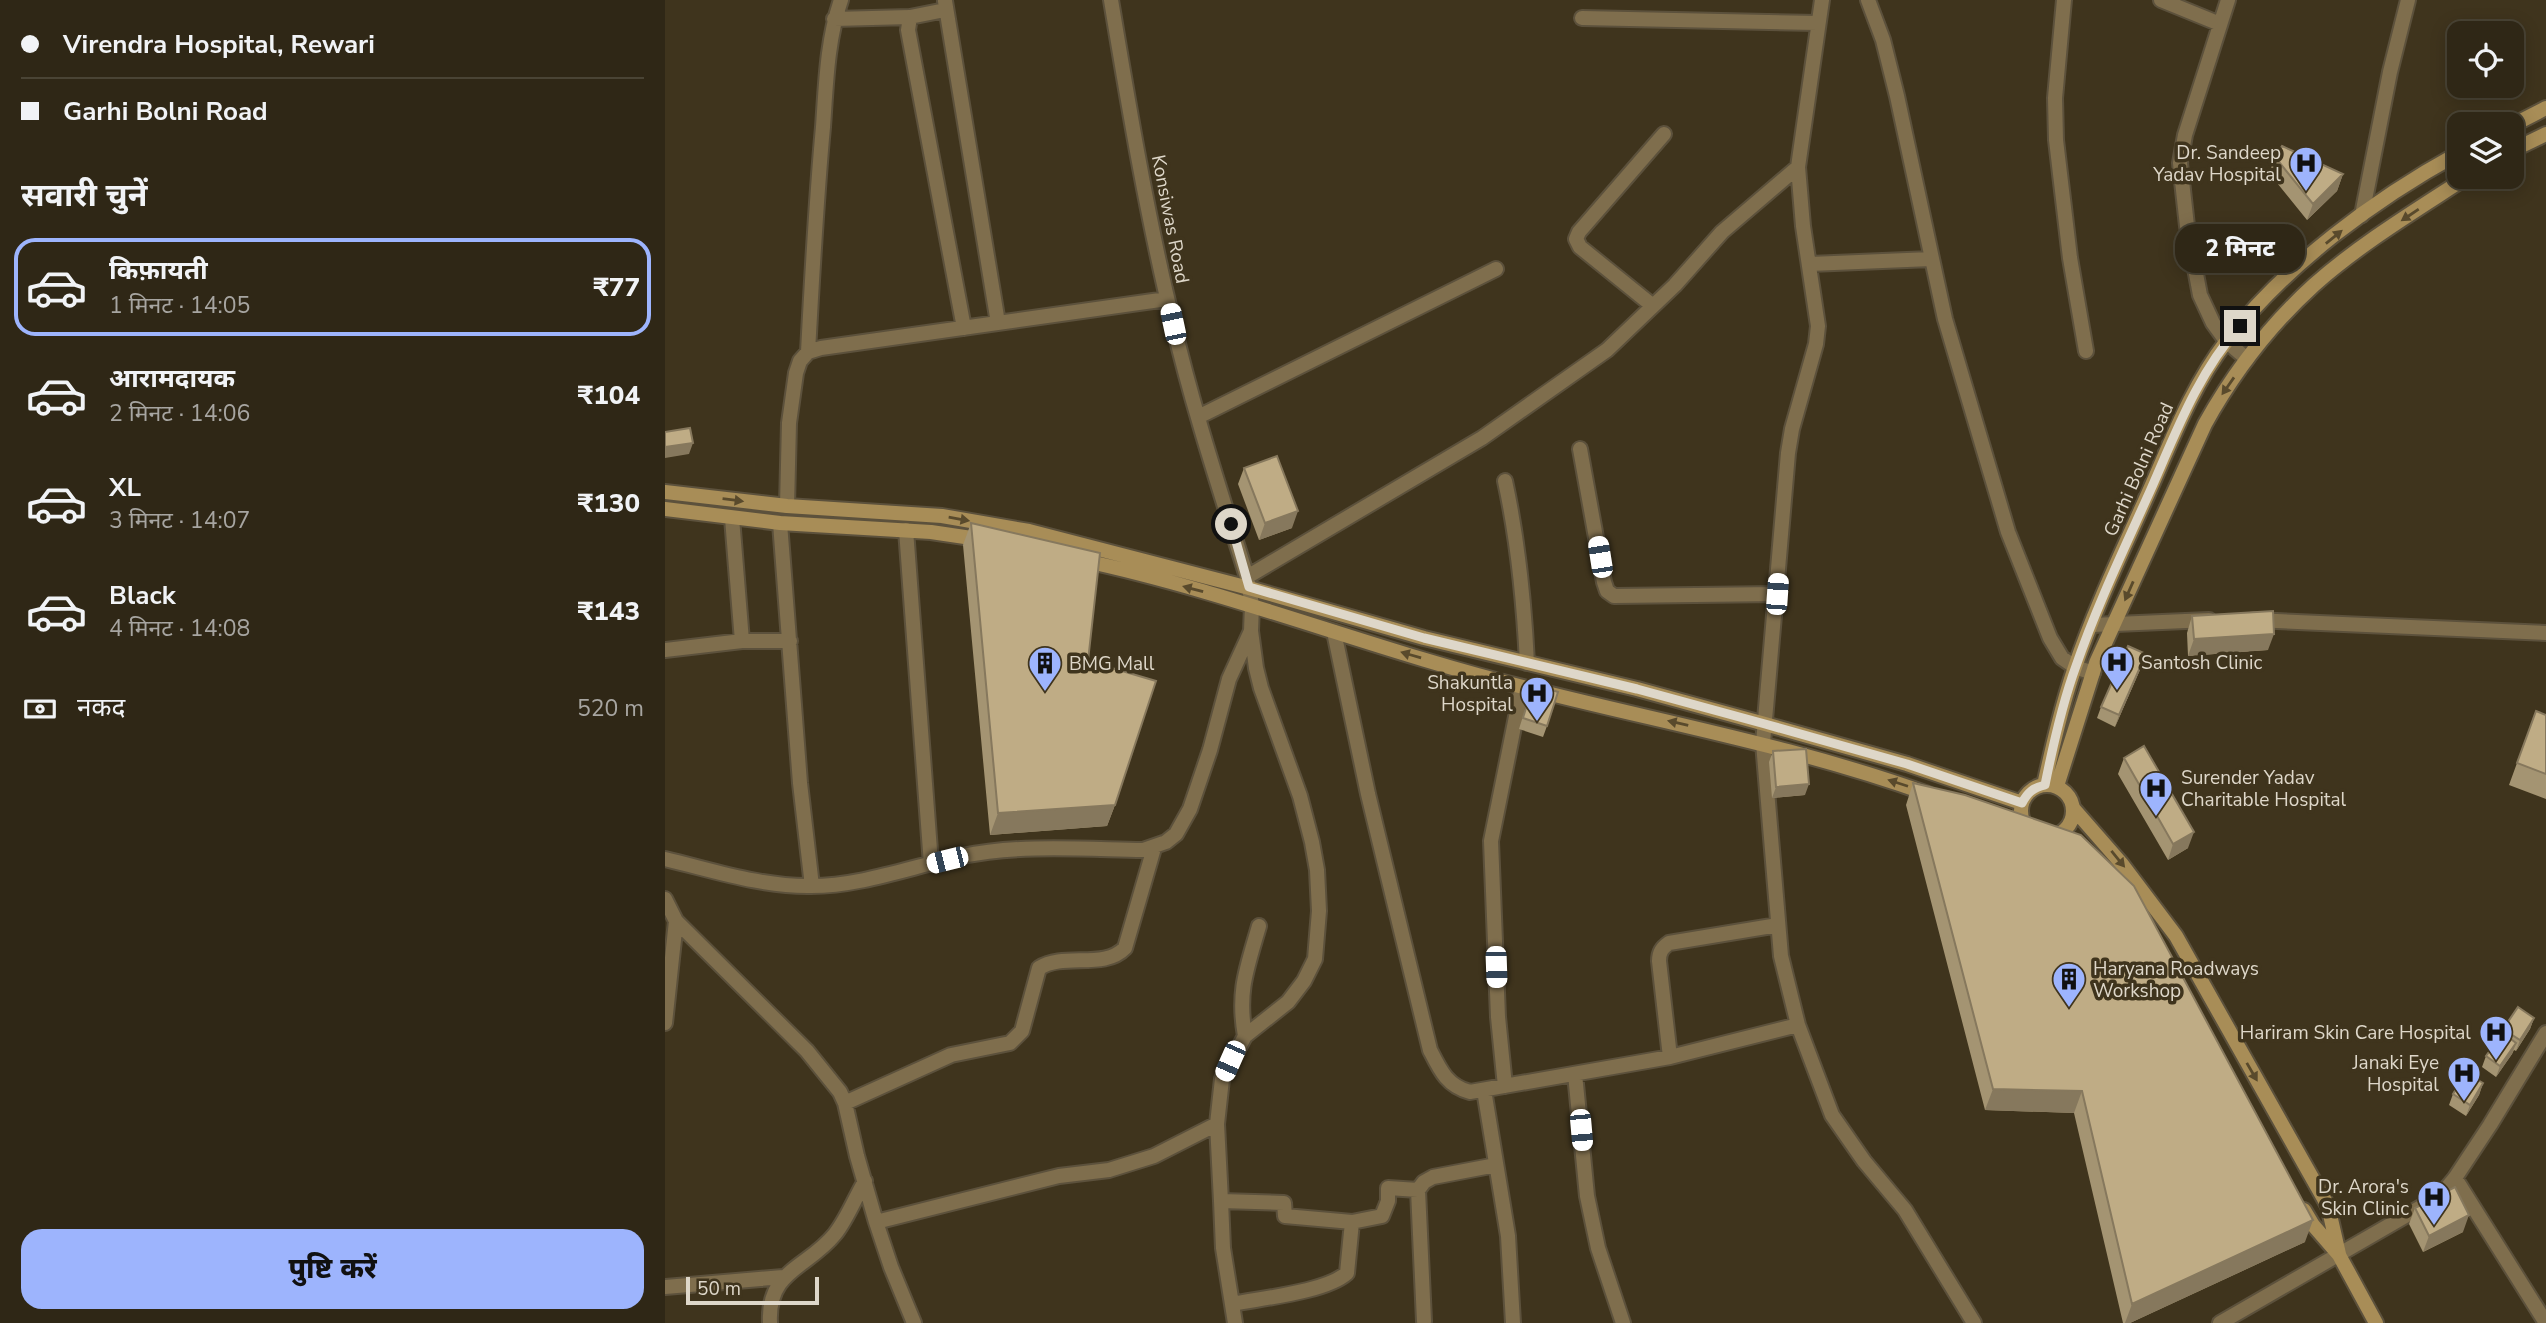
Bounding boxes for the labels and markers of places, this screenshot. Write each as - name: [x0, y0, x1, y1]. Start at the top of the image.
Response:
- place label: Dr. Sandeep Yadav Hospital: [2152, 140, 2281, 188]
- hospital icon: Dr. Sandeep Yadav Hospital: [2287, 144, 2325, 193]
- hospital icon: Santosh Clinic: [2098, 643, 2136, 692]
- building icon: BMG Mall: [1026, 644, 1064, 693]
- place label: Santosh Clinic: [2141, 650, 2262, 676]
- place label: BMG Mall: [1069, 651, 1155, 677]
- place label: Shakuntla Hospital: [1427, 670, 1513, 718]
- hospital icon: Shakuntla Hospital: [1518, 674, 1556, 723]
- place label: Surender Yadav Charitable Hospital: [2181, 765, 2347, 813]
- hospital icon: Surender Yadav Charitable Hospital: [2137, 769, 2175, 818]
- place label: Haryana Roadways Workshop: [2093, 956, 2259, 1004]
- building icon: Haryana Roadways Workshop: [2050, 960, 2088, 1009]
- hospital icon: Hariram Skin Care Hospital: [2477, 1013, 2515, 1062]
- place label: Hariram Skin Care Hospital: [2240, 1020, 2471, 1046]
- place label: Janaki Eye Hospital: [2351, 1050, 2439, 1098]
- hospital icon: Janaki Eye Hospital: [2445, 1054, 2483, 1103]
- place label: Dr. Arora's Skin Clinic: [2318, 1174, 2409, 1222]
- hospital icon: Dr. Arora's Skin Clinic: [2415, 1178, 2453, 1227]

